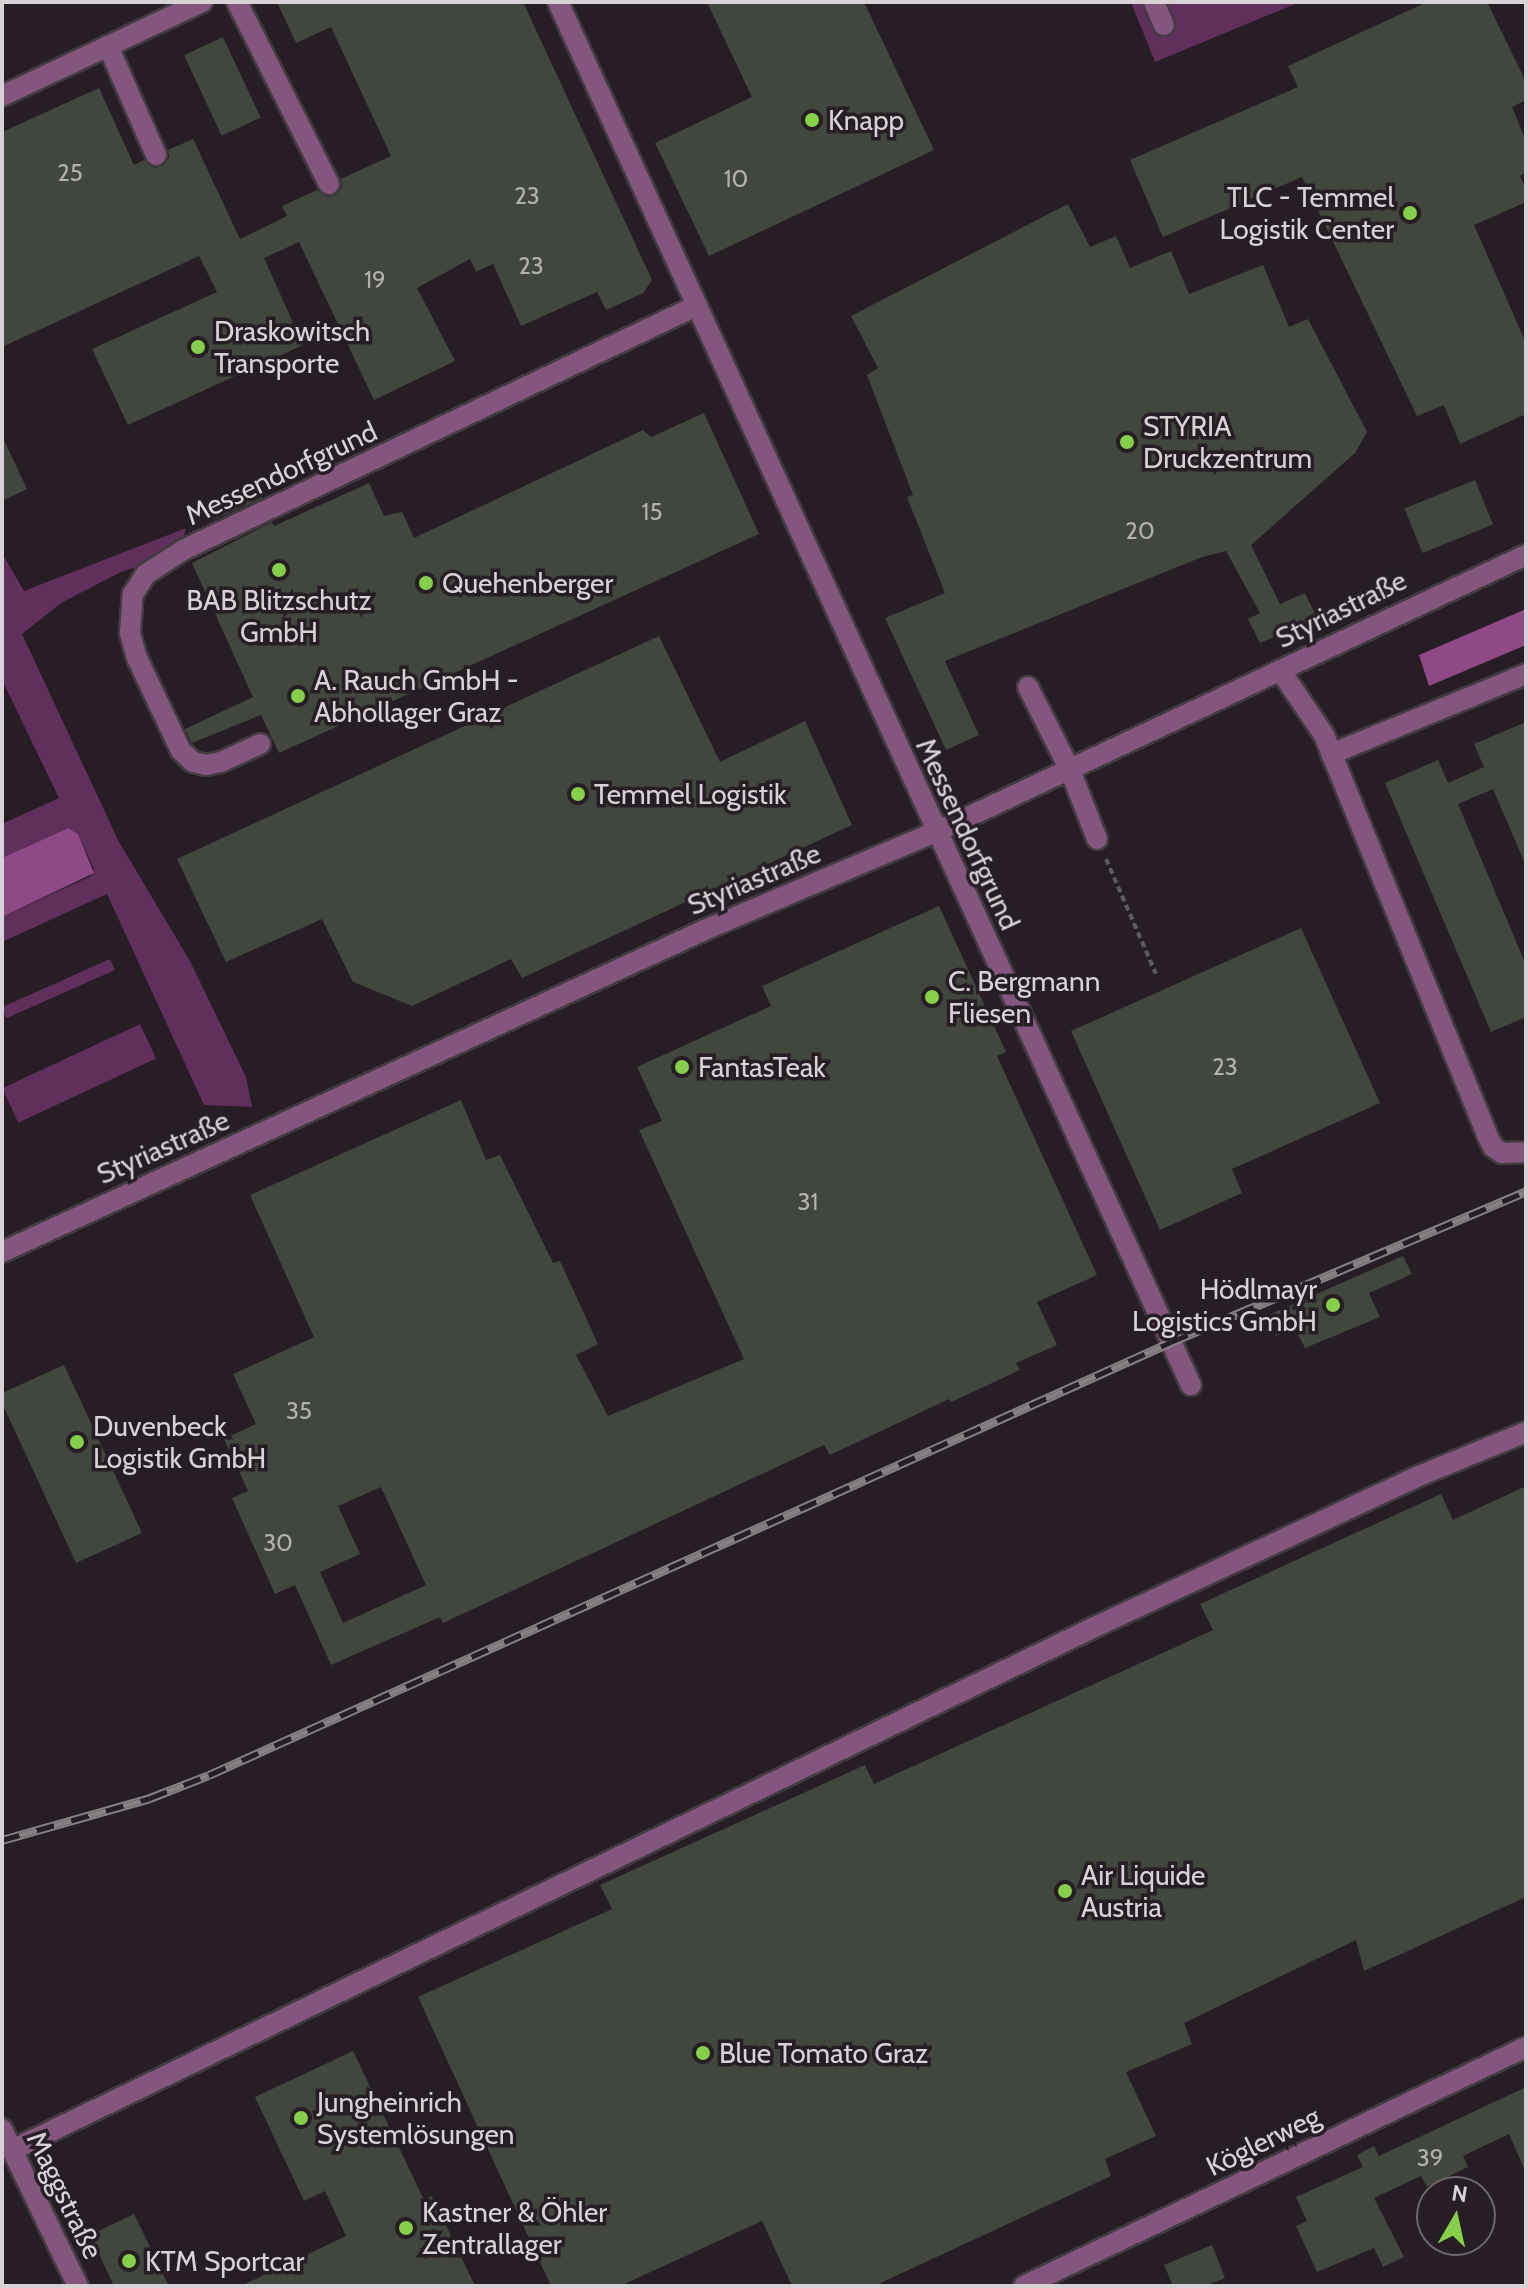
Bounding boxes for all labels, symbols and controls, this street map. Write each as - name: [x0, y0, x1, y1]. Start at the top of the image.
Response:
- place label: Knapp: [828, 103, 904, 137]
- marker: Knapp: [803, 111, 821, 129]
- house number: 25: [57, 159, 83, 187]
- house number: 10: [724, 165, 748, 193]
- place label: TLC - Temmel Logistik Center: [1220, 180, 1394, 246]
- house number: 23: [514, 182, 540, 210]
- marker: TLC - Temmel Logistik Center: [1401, 204, 1419, 222]
- house number: 23: [518, 252, 544, 280]
- house number: 19: [364, 266, 386, 294]
- place label: Draskowitsch Transporte: [214, 314, 370, 380]
- marker: Draskowitsch Transporte: [189, 338, 207, 356]
- place label: STYRIA Druckzentrum: [1143, 409, 1312, 475]
- street label: Messendorfgrund: [180, 414, 382, 532]
- marker: STYRIA Druckzentrum: [1118, 433, 1136, 451]
- house number: 15: [642, 498, 662, 526]
- house number: 20: [1125, 517, 1155, 545]
- marker: BAB Blitzschutz GmbH: [270, 561, 288, 579]
- street label: Styriastraße: [1270, 563, 1412, 655]
- place label: Quehenberger: [442, 566, 613, 600]
- marker: Quehenberger: [417, 574, 435, 592]
- place label: BAB Blitzschutz GmbH: [186, 583, 372, 649]
- place label: A. Rauch GmbH - Abhollager Graz: [314, 663, 519, 729]
- marker: A. Rauch GmbH - Abhollager Graz: [289, 687, 307, 705]
- street label: Messendorfgrund: [909, 733, 1027, 935]
- place label: Temmel Logistik: [594, 777, 786, 811]
- marker: Temmel Logistik: [569, 785, 587, 803]
- street label: Styriastraße: [682, 836, 826, 922]
- place label: C. Bergmann Fliesen: [948, 964, 1100, 1030]
- marker: C. Bergmann Fliesen: [923, 988, 941, 1006]
- place label: FantasTeak: [698, 1050, 826, 1084]
- house number: 23: [1212, 1053, 1238, 1081]
- marker: FantasTeak: [673, 1058, 691, 1076]
- street label: Styriastraße: [92, 1103, 234, 1191]
- house number: 31: [798, 1188, 818, 1216]
- place label: Hödlmayr Logistics GmbH: [1132, 1272, 1317, 1338]
- marker: Hödlmayr Logistics GmbH: [1324, 1296, 1342, 1314]
- house number: 35: [286, 1397, 312, 1425]
- place label: Duvenbeck Logistik GmbH: [93, 1409, 266, 1475]
- marker: Duvenbeck Logistik GmbH: [68, 1433, 86, 1451]
- house number: 30: [263, 1529, 293, 1557]
- place label: Air Liquide Austria: [1081, 1858, 1205, 1924]
- marker: Air Liquide Austria: [1056, 1882, 1074, 1900]
- place label: Blue Tomato Graz: [719, 2036, 928, 2070]
- marker: Blue Tomato Graz: [694, 2044, 712, 2062]
- place label: Jungheinrich Systemlösungen: [317, 2085, 514, 2151]
- street label: Köglerweg: [1201, 2099, 1325, 2183]
- marker: Jungheinrich Systemlösungen: [292, 2109, 310, 2127]
- street label: Maggstraße: [20, 2126, 110, 2264]
- house number: 39: [1417, 2144, 1443, 2172]
- north arrow: [1416, 2176, 1496, 2256]
- text: N: [1450, 2179, 1469, 2208]
- place label: Kastner & Öhler Zentrallager: [422, 2195, 607, 2261]
- marker: Kastner & Öhler Zentrallager: [397, 2219, 415, 2237]
- place label: KTM Sportcar: [145, 2244, 304, 2278]
- marker: KTM Sportcar: [120, 2252, 138, 2270]

